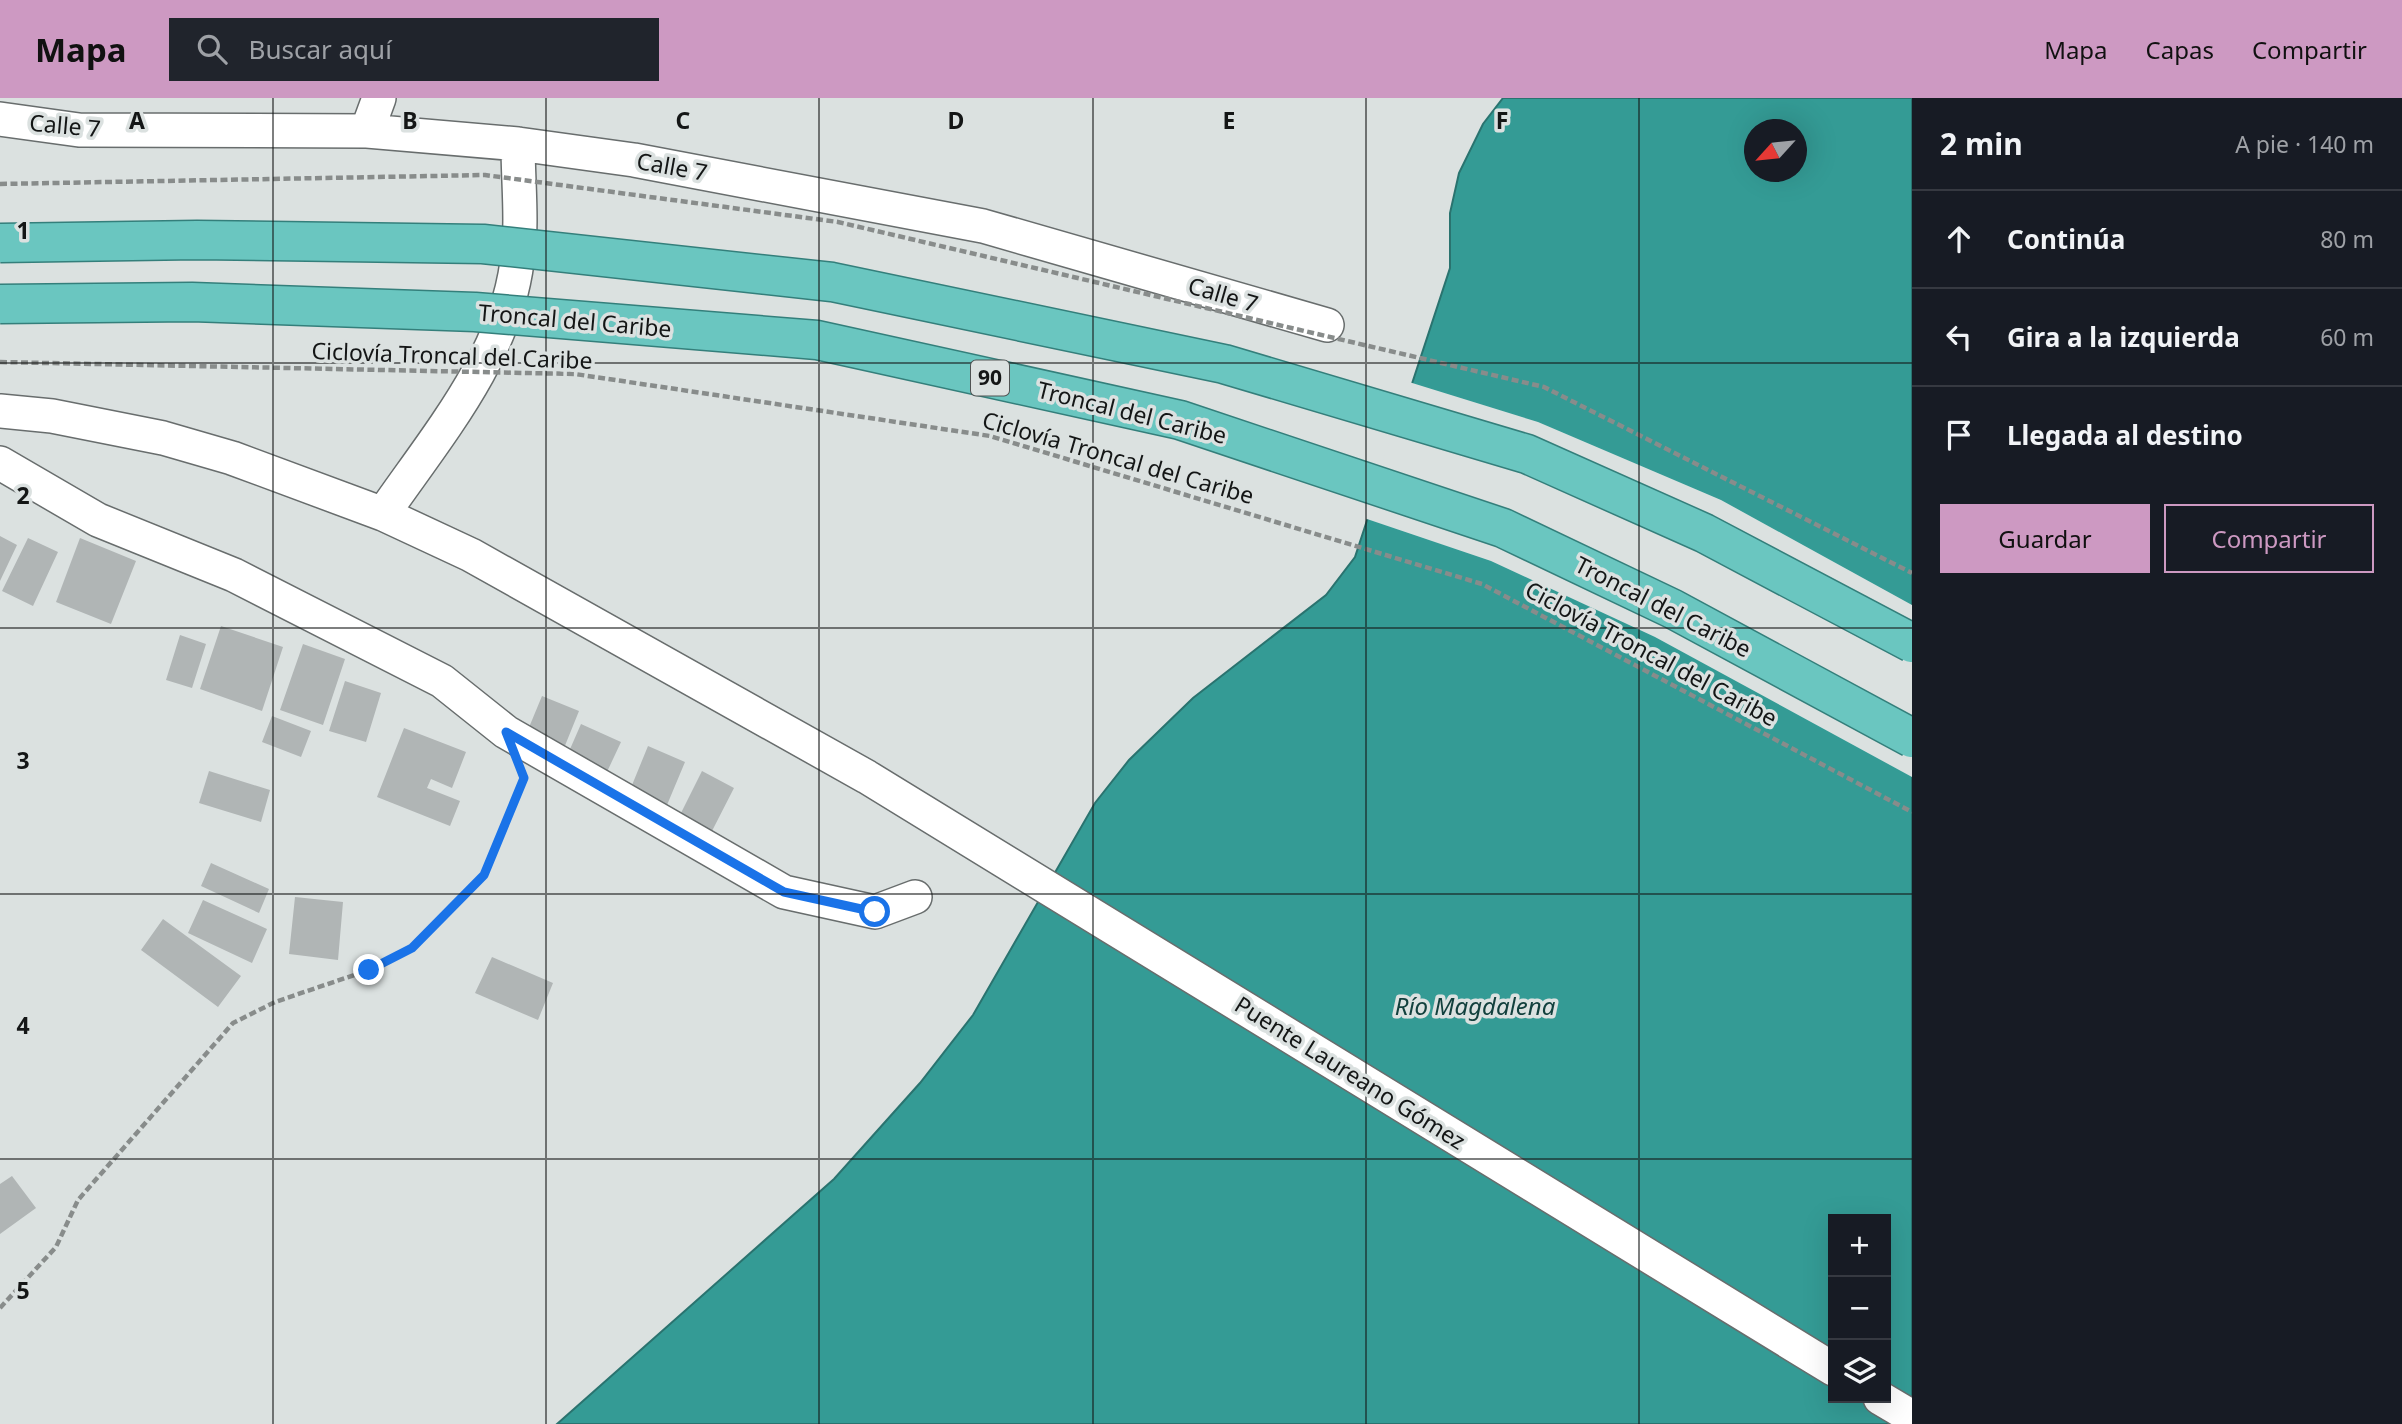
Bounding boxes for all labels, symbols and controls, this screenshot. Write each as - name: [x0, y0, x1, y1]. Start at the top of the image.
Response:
- search box: [169, 18, 659, 81]
- text: Mapa: [35, 27, 127, 72]
- icon: search: [193, 30, 231, 68]
- text: Buscar aquí: [249, 31, 392, 67]
- text: Mapa: [2044, 33, 2108, 66]
- text: Capas: [2146, 33, 2214, 66]
- text: Compartir: [2252, 33, 2367, 66]
- text: A: [129, 104, 145, 136]
- text: B: [402, 104, 418, 136]
- text: C: [676, 104, 691, 136]
- text: D: [948, 104, 964, 136]
- text: E: [1223, 104, 1235, 136]
- text: F: [1496, 104, 1508, 136]
- street label: Calle 7: [28, 106, 102, 144]
- north arrow: [1744, 119, 1807, 182]
- text: 2 min: [1940, 123, 2023, 164]
- text: A pie · 140 m: [2235, 128, 2374, 160]
- street label: Calle 7: [634, 144, 710, 188]
- text: 1: [16, 214, 30, 246]
- icon: ahead: [1940, 220, 1978, 258]
- text: Continúa: [2007, 221, 2125, 257]
- text: 80 m: [2320, 223, 2374, 255]
- street label: Calle 7: [1185, 269, 1262, 319]
- street label: Troncal del Caribe: [477, 296, 673, 344]
- icon: left: [1940, 318, 1978, 356]
- text: Gira a la izquierda: [2007, 319, 2240, 355]
- text: 60 m: [2320, 321, 2374, 353]
- street label: Ciclovía Troncal del Caribe: [311, 334, 593, 376]
- road number: 90: [971, 360, 1009, 396]
- street label: Troncal del Caribe: [1034, 373, 1230, 451]
- street label: Ciclovía Troncal del Caribe: [979, 403, 1258, 511]
- icon: arrive: [1940, 416, 1978, 454]
- text: Llegada al destino: [2007, 417, 2243, 453]
- text: 2: [16, 479, 30, 511]
- button: Guardar: [1940, 504, 2150, 573]
- button: Compartir: [2164, 504, 2374, 573]
- street label: Troncal del Caribe: [1570, 548, 1757, 664]
- street label: Ciclovía Troncal del Caribe: [1520, 573, 1783, 733]
- text: 3: [16, 744, 30, 776]
- route start: [859, 896, 890, 927]
- route end: [353, 954, 384, 985]
- street label: Puente Laureano Gómez: [1229, 988, 1472, 1156]
- water label: Río Magdalena: [1395, 989, 1556, 1022]
- text: 4: [16, 1009, 30, 1041]
- map controls: [1828, 1214, 1891, 1403]
- button: +: [1828, 1214, 1891, 1277]
- text: 5: [16, 1274, 30, 1306]
- button: −: [1828, 1277, 1891, 1340]
- button: layers: [1828, 1340, 1891, 1403]

